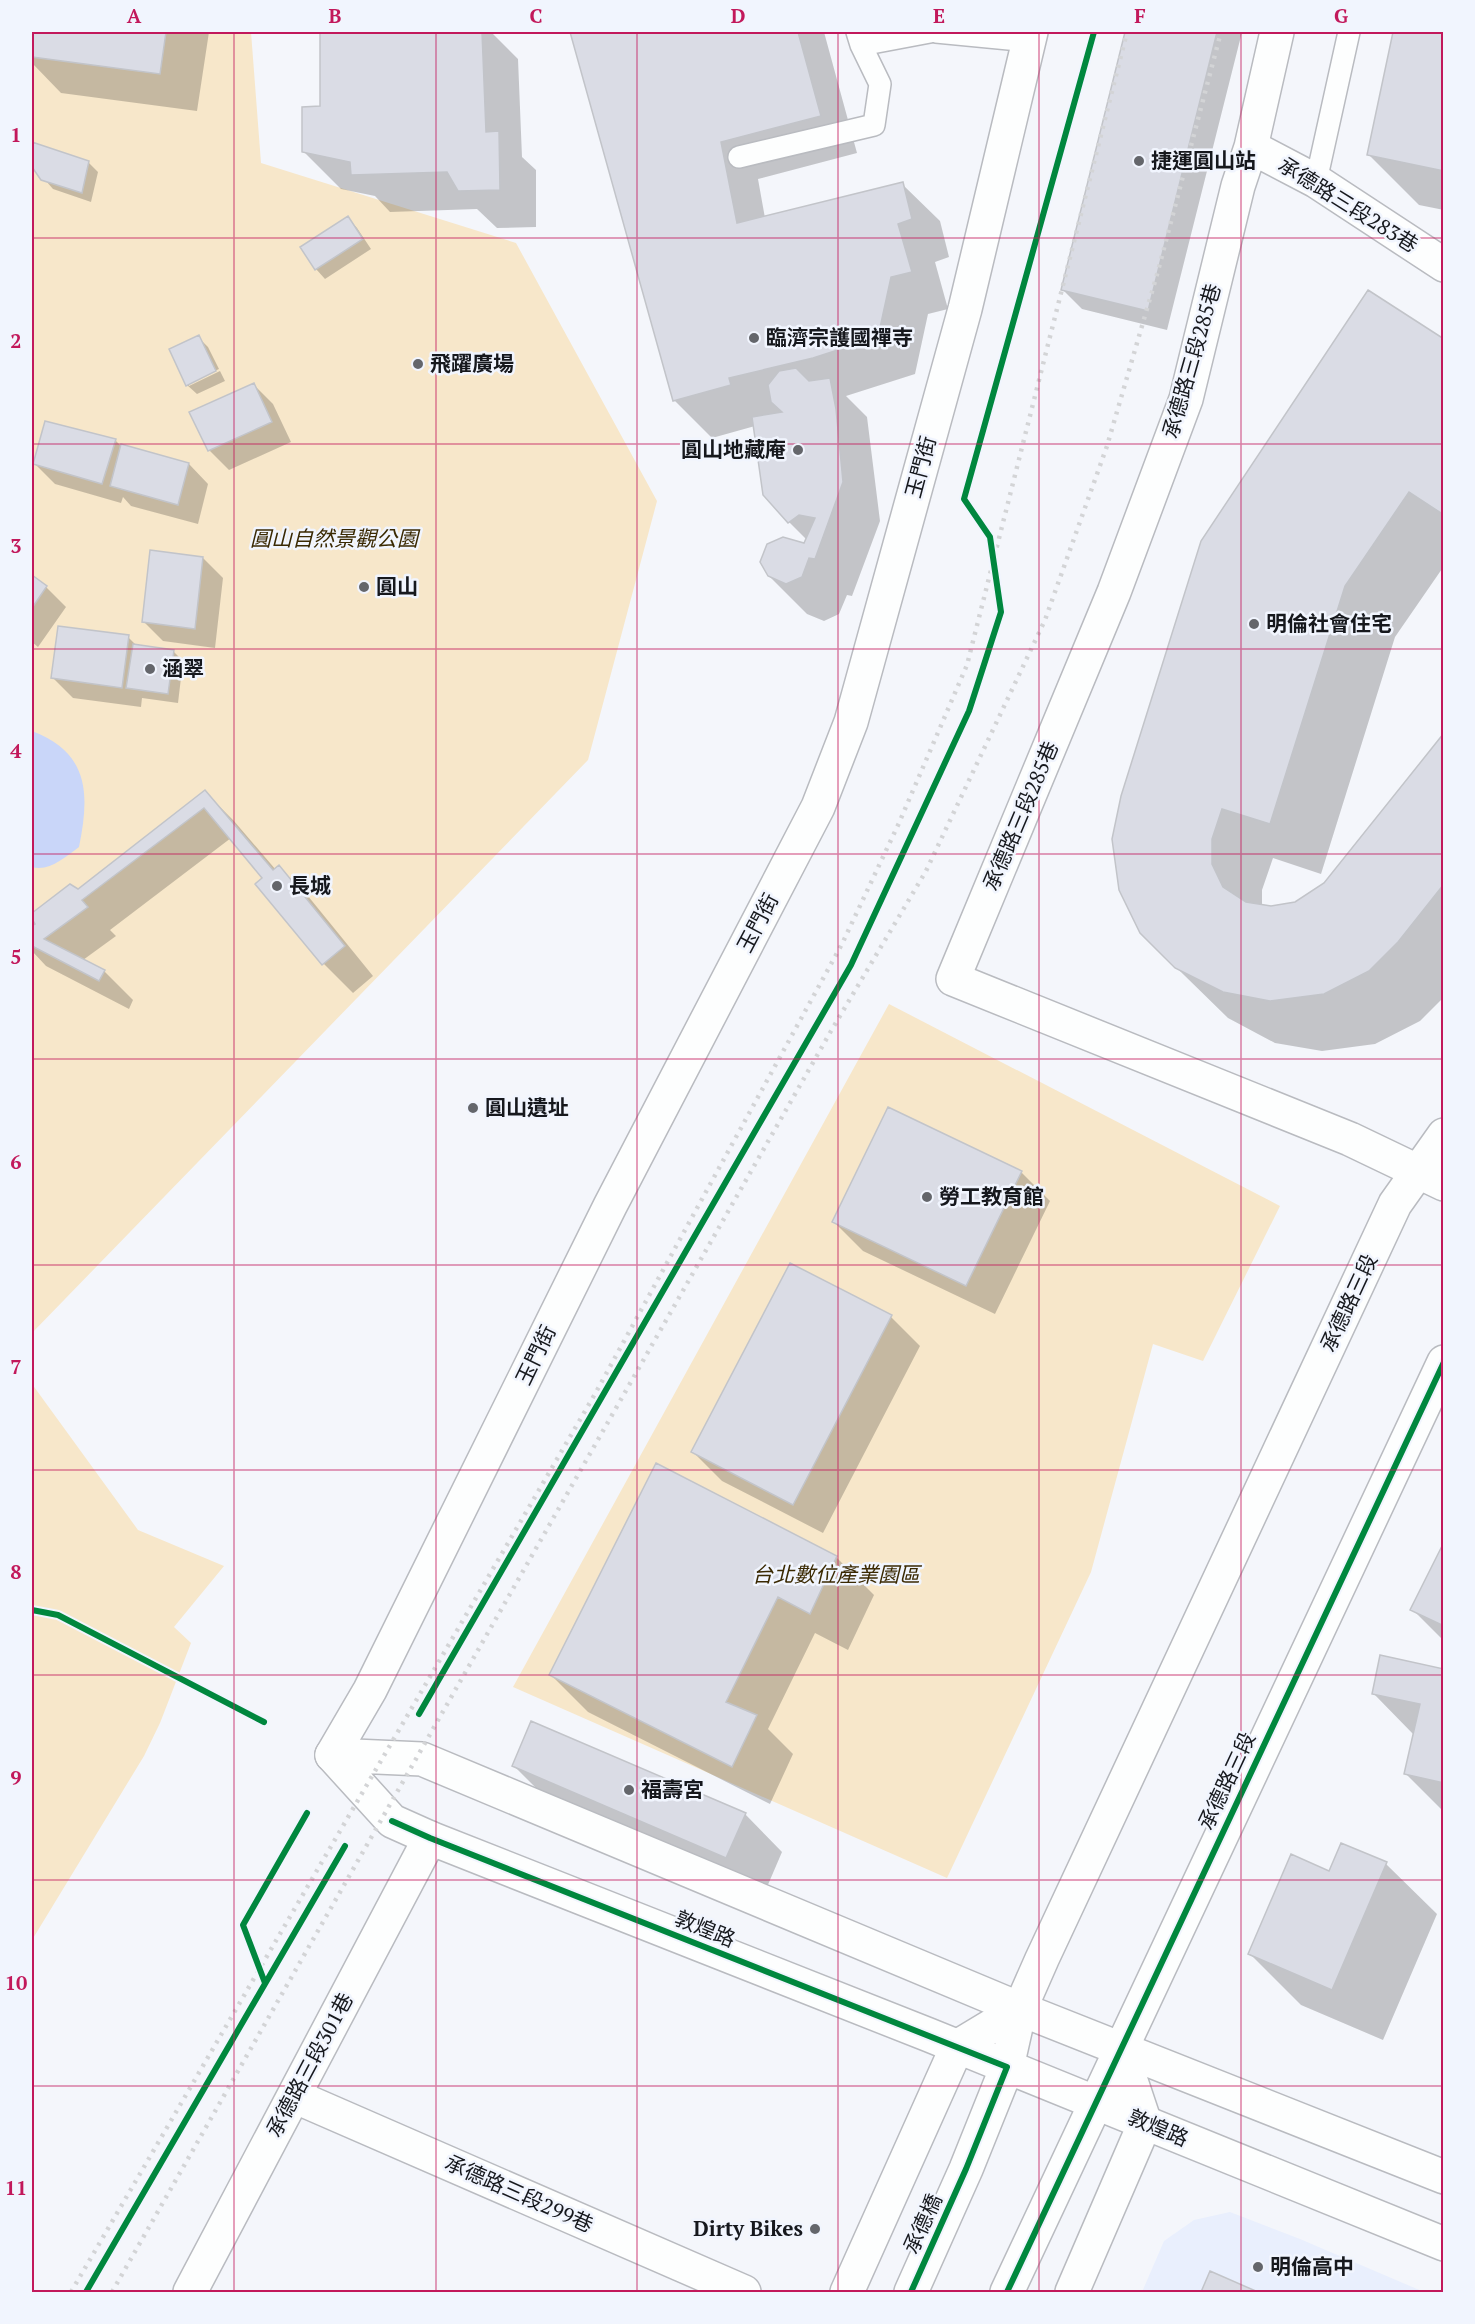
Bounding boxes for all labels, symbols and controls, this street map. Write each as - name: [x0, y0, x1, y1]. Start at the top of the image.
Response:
- text: A: [127, 2, 142, 29]
- text: B: [329, 2, 342, 29]
- text: C: [529, 2, 543, 29]
- text: D: [731, 2, 745, 29]
- text: E: [933, 2, 945, 29]
- text: F: [1134, 2, 1146, 29]
- text: G: [1334, 2, 1348, 29]
- text: 1: [10, 121, 22, 148]
- place label: 捷運圓山站: [1151, 146, 1256, 174]
- street label: 承德路三段283巷: [1273, 150, 1424, 258]
- marker: 捷運圓山站: [1132, 154, 1146, 168]
- street label: 承德路三段285巷: [1156, 280, 1226, 441]
- place label: 臨濟宗護國禪寺: [766, 323, 913, 351]
- text: 2: [10, 327, 22, 354]
- marker: 臨濟宗護國禪寺: [747, 331, 761, 345]
- place label: 飛躍廣場: [430, 349, 514, 377]
- marker: 飛躍廣場: [411, 357, 425, 371]
- street label: 玉門街: [898, 433, 942, 501]
- place label: 圓山地藏庵: [681, 435, 786, 463]
- marker: 圓山地藏庵: [791, 443, 805, 457]
- park label: 圓山自然景觀公園: [250, 524, 421, 552]
- text: 3: [10, 532, 22, 559]
- place label: 圓山: [376, 572, 418, 600]
- marker: 圓山: [357, 580, 371, 594]
- place label: 明倫社會住宅: [1266, 609, 1392, 637]
- marker: 明倫社會住宅: [1247, 617, 1261, 631]
- place label: 涵翠: [162, 654, 204, 682]
- marker: 涵翠: [143, 662, 157, 676]
- text: 4: [10, 737, 22, 764]
- street label: 承德路三段285巷: [976, 737, 1064, 895]
- place label: 長城: [289, 871, 331, 899]
- marker: 長城: [270, 879, 284, 893]
- street label: 玉門街: [730, 888, 784, 957]
- text: 5: [10, 943, 22, 970]
- place label: 圓山遺址: [485, 1093, 569, 1121]
- marker: 圓山遺址: [466, 1101, 480, 1115]
- text: 6: [10, 1148, 22, 1175]
- place label: 勞工教育館: [939, 1182, 1044, 1210]
- marker: 勞工教育館: [920, 1190, 934, 1204]
- street label: 承德路三段: [1313, 1249, 1383, 1356]
- street label: 玉門街: [509, 1320, 561, 1389]
- text: 7: [10, 1353, 22, 1380]
- text: 8: [10, 1558, 22, 1585]
- park label: 台北數位產業園區: [752, 1560, 923, 1588]
- street label: 承德路三段: [1191, 1727, 1261, 1834]
- text: 9: [10, 1764, 22, 1791]
- place label: 福壽宮: [641, 1775, 704, 1803]
- marker: 福壽宮: [622, 1783, 636, 1797]
- street label: 敦煌路: [671, 1903, 740, 1953]
- text: 10: [5, 1969, 27, 1996]
- street label: 承德路三段301巷: [259, 1988, 359, 2142]
- street label: 敦煌路: [1124, 2102, 1193, 2152]
- street label: 承德路三段299巷: [441, 2148, 598, 2238]
- text: 11: [5, 2174, 27, 2201]
- street label: 承德橋: [896, 2189, 948, 2258]
- place label: Dirty Bikes: [693, 2214, 803, 2242]
- marker: Dirty Bikes: [808, 2222, 822, 2236]
- place label: 明倫高中: [1270, 2252, 1354, 2280]
- marker: 明倫高中: [1251, 2260, 1265, 2274]

